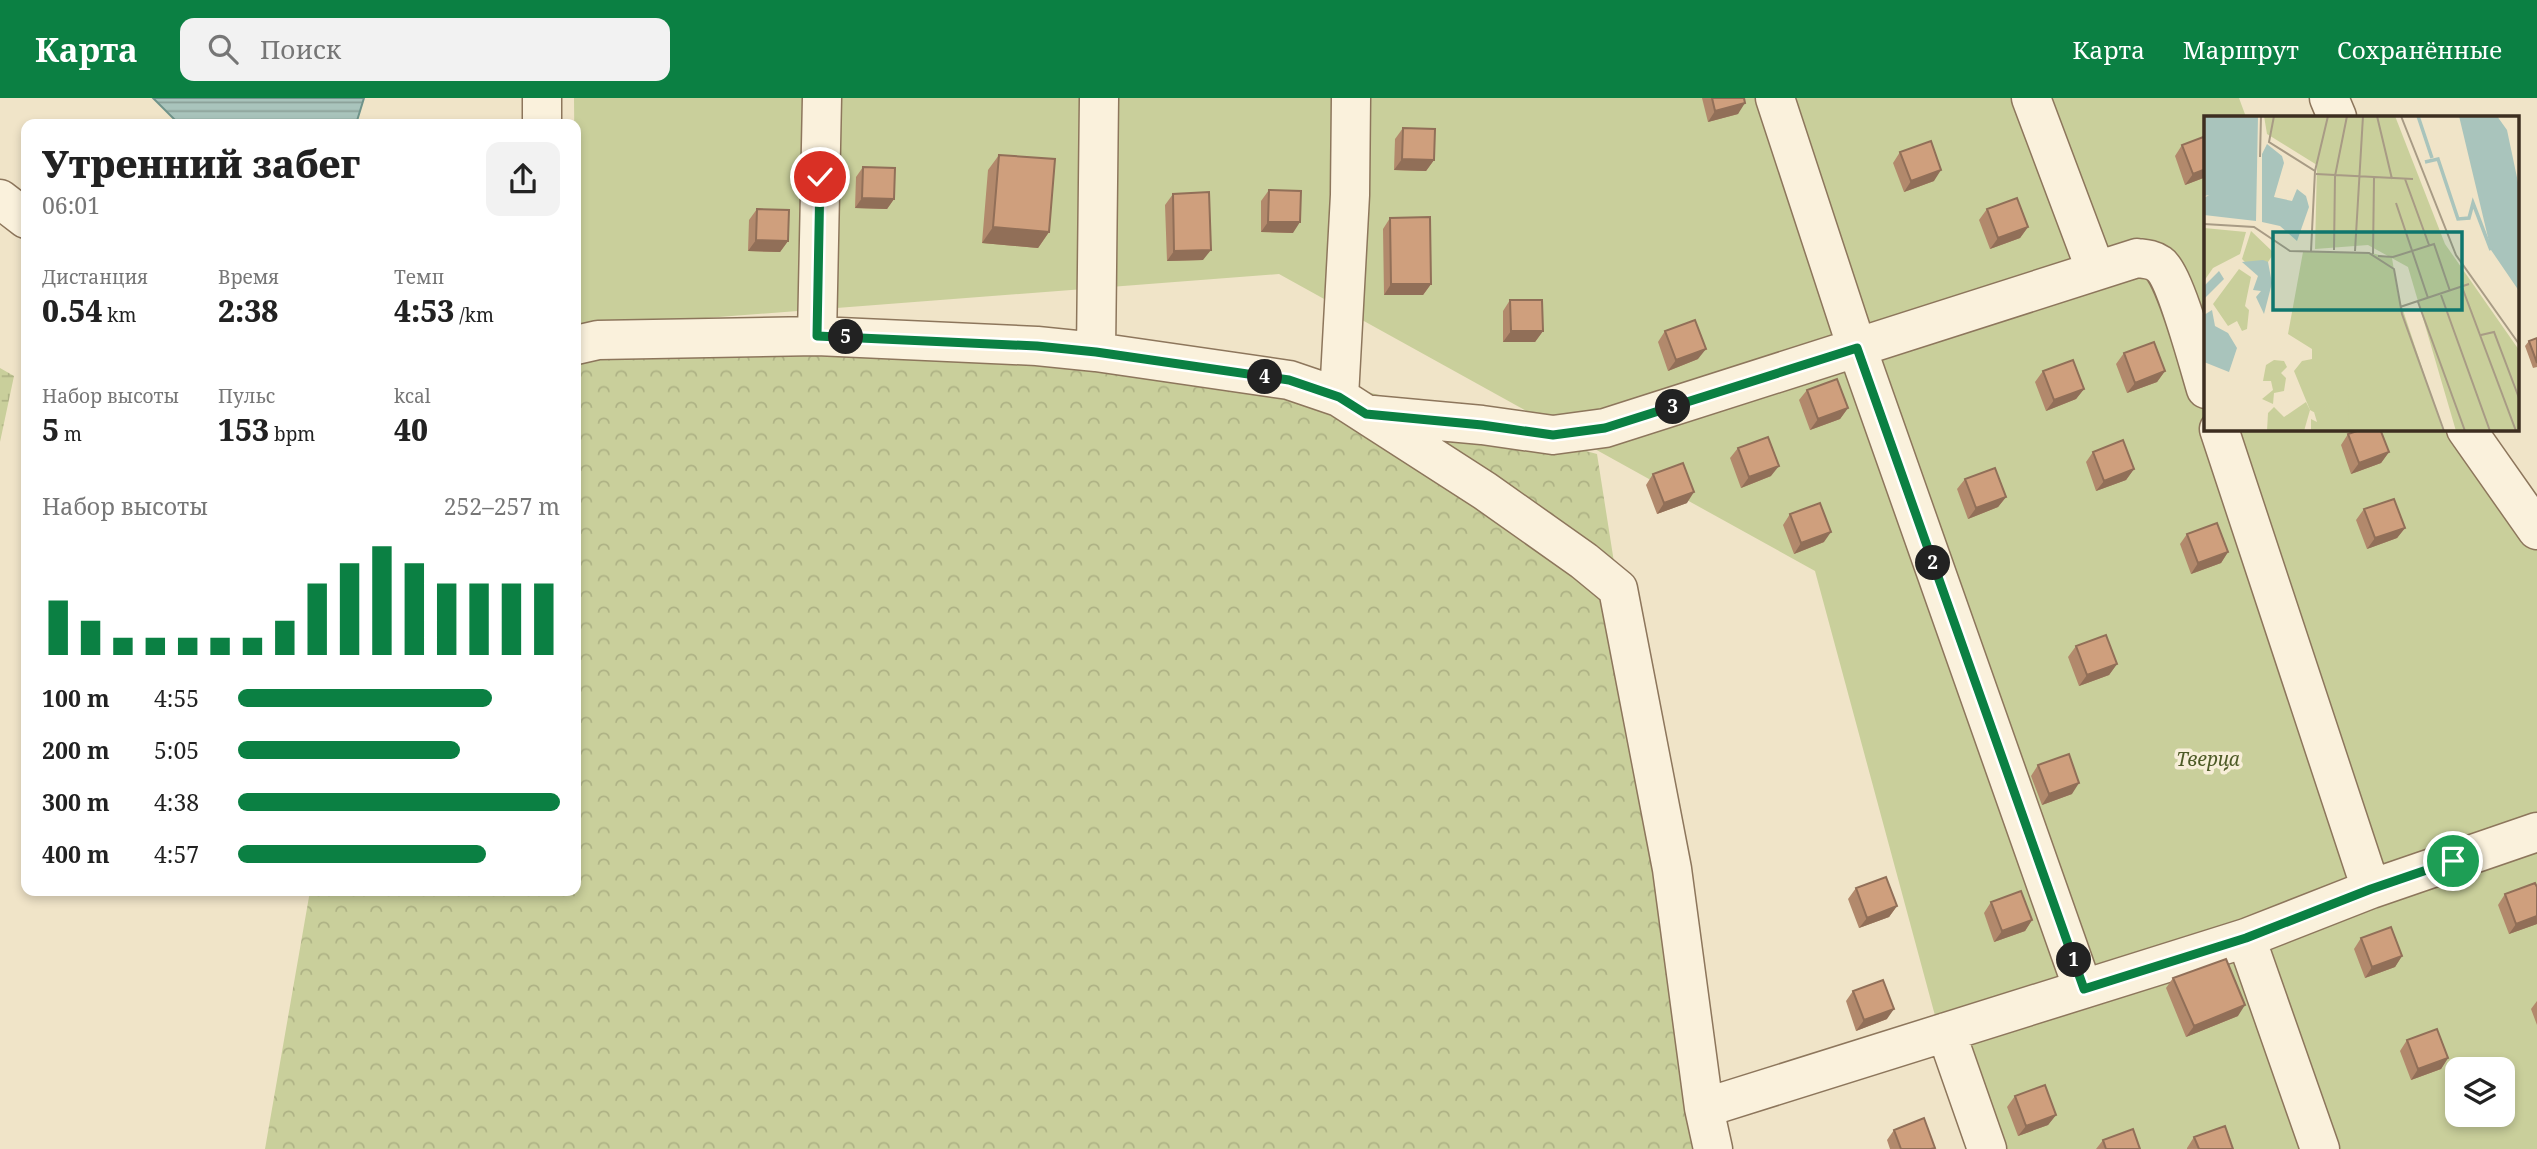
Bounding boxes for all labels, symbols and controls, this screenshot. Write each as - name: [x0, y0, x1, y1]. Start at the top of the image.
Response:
- search box: [180, 18, 670, 81]
- text: Карта: [35, 27, 138, 72]
- icon: search: [204, 30, 242, 68]
- text: Поиск: [260, 31, 341, 67]
- text: Карта: [2073, 33, 2145, 66]
- text: Маршрут: [2183, 33, 2299, 66]
- text: Сохранённые: [2337, 33, 2502, 66]
- inset map: [2204, 116, 2520, 430]
- text: Утренний забег: [42, 137, 360, 189]
- button: share: [486, 142, 560, 216]
- pin: [790, 147, 850, 207]
- icon: check: [801, 158, 839, 196]
- text: 06:01: [42, 189, 100, 221]
- text: Дистанция: [42, 264, 148, 290]
- text: Время: [218, 264, 279, 290]
- text: Темп: [394, 264, 444, 290]
- text: 0.54: [42, 290, 102, 331]
- text: 2:38: [218, 290, 278, 331]
- text: 4:53: [394, 290, 454, 331]
- text: km: [102, 302, 136, 328]
- text: /km: [454, 302, 494, 328]
- pin: 5: [828, 320, 864, 354]
- text: 5: [840, 323, 851, 349]
- pin: 4: [1248, 360, 1282, 394]
- text: 4: [1259, 363, 1270, 389]
- text: Набор высоты: [42, 383, 179, 409]
- text: Пульс: [218, 383, 275, 409]
- text: kcal: [394, 383, 431, 409]
- pin: 3: [1656, 390, 1690, 424]
- text: 3: [1667, 393, 1678, 419]
- text: 5: [42, 409, 59, 450]
- text: 153: [218, 409, 269, 450]
- text: 40: [394, 409, 428, 450]
- text: m: [59, 421, 82, 447]
- text: bpm: [269, 421, 315, 447]
- text: Набор высоты: [42, 490, 208, 522]
- text: 252–257 m: [444, 490, 560, 522]
- pin: 2: [1916, 546, 1951, 580]
- text: 2: [1927, 549, 1938, 575]
- text: 100 m: [42, 682, 110, 714]
- text: 4:55: [154, 682, 199, 714]
- text: 200 m: [42, 734, 110, 766]
- text: 5:05: [154, 734, 199, 766]
- park label: Тверца: [2176, 746, 2240, 772]
- text: 300 m: [42, 786, 110, 818]
- text: 4:38: [154, 786, 199, 818]
- pin: [2423, 831, 2483, 891]
- text: 400 m: [42, 838, 110, 870]
- text: 4:57: [154, 838, 199, 870]
- icon: arrive: [2434, 842, 2472, 880]
- pin: 1: [2056, 942, 2092, 978]
- text: 1: [2068, 946, 2079, 972]
- map controls: [2445, 1057, 2515, 1127]
- button: layers: [2445, 1057, 2515, 1127]

